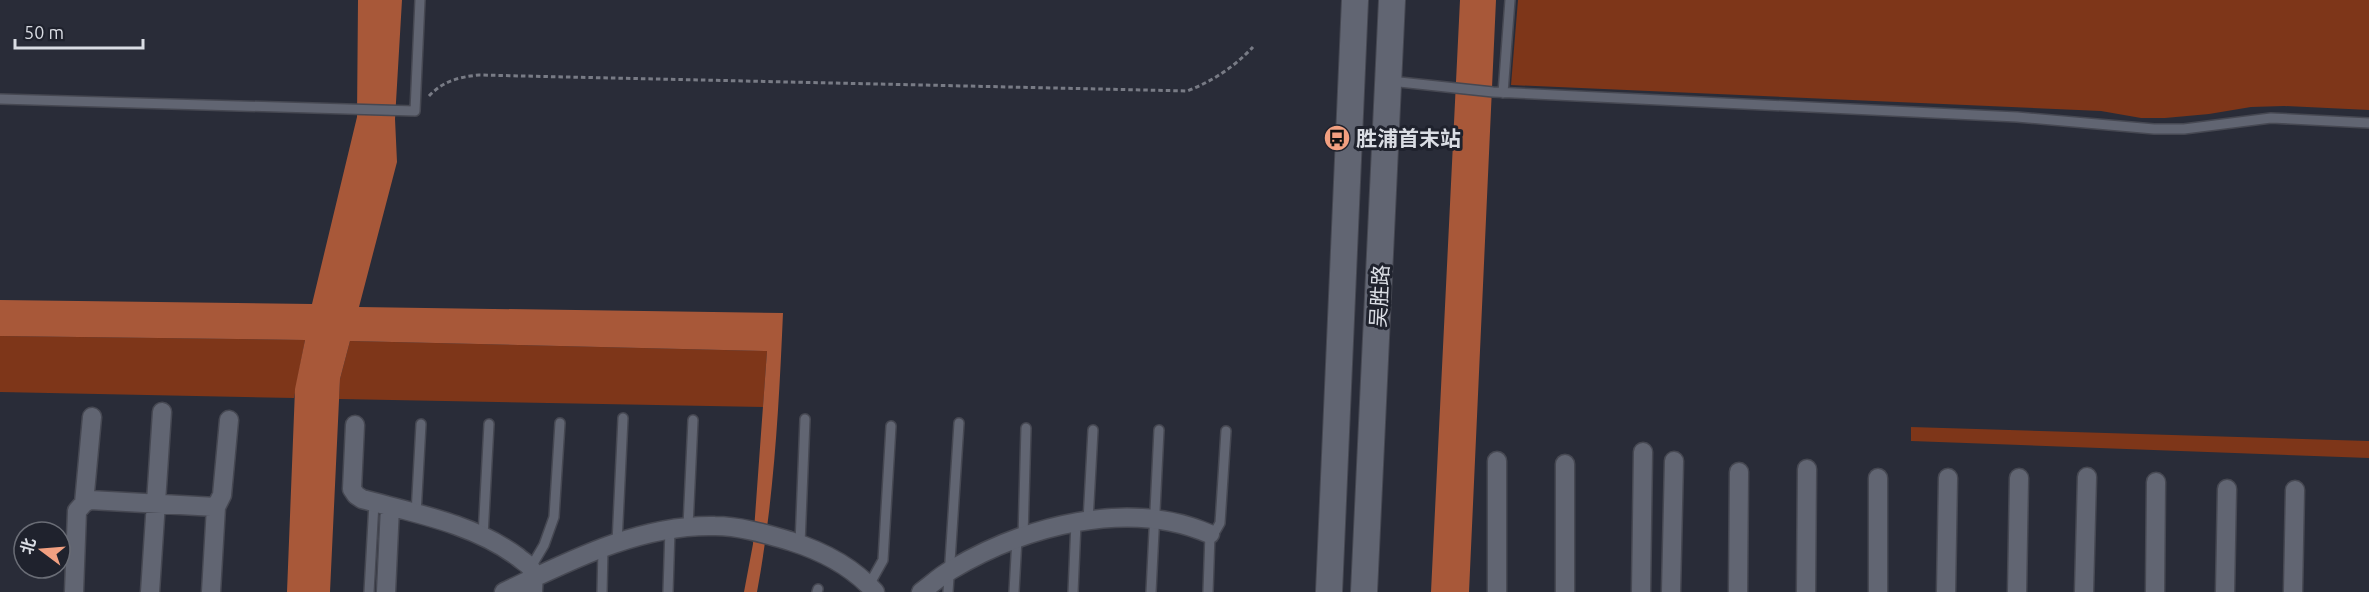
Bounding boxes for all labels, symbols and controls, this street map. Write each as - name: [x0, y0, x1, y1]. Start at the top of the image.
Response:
- scale bar: [15, 12, 142, 50]
- text: 50 m: [24, 22, 64, 42]
- bus stop icon: 胜浦首末站: [1322, 123, 1352, 153]
- place label: 胜浦首末站: [1356, 126, 1461, 150]
- street label: 吴胜路: [1365, 264, 1393, 328]
- north arrow: [12, 520, 72, 580]
- text: 北: [17, 536, 38, 556]

